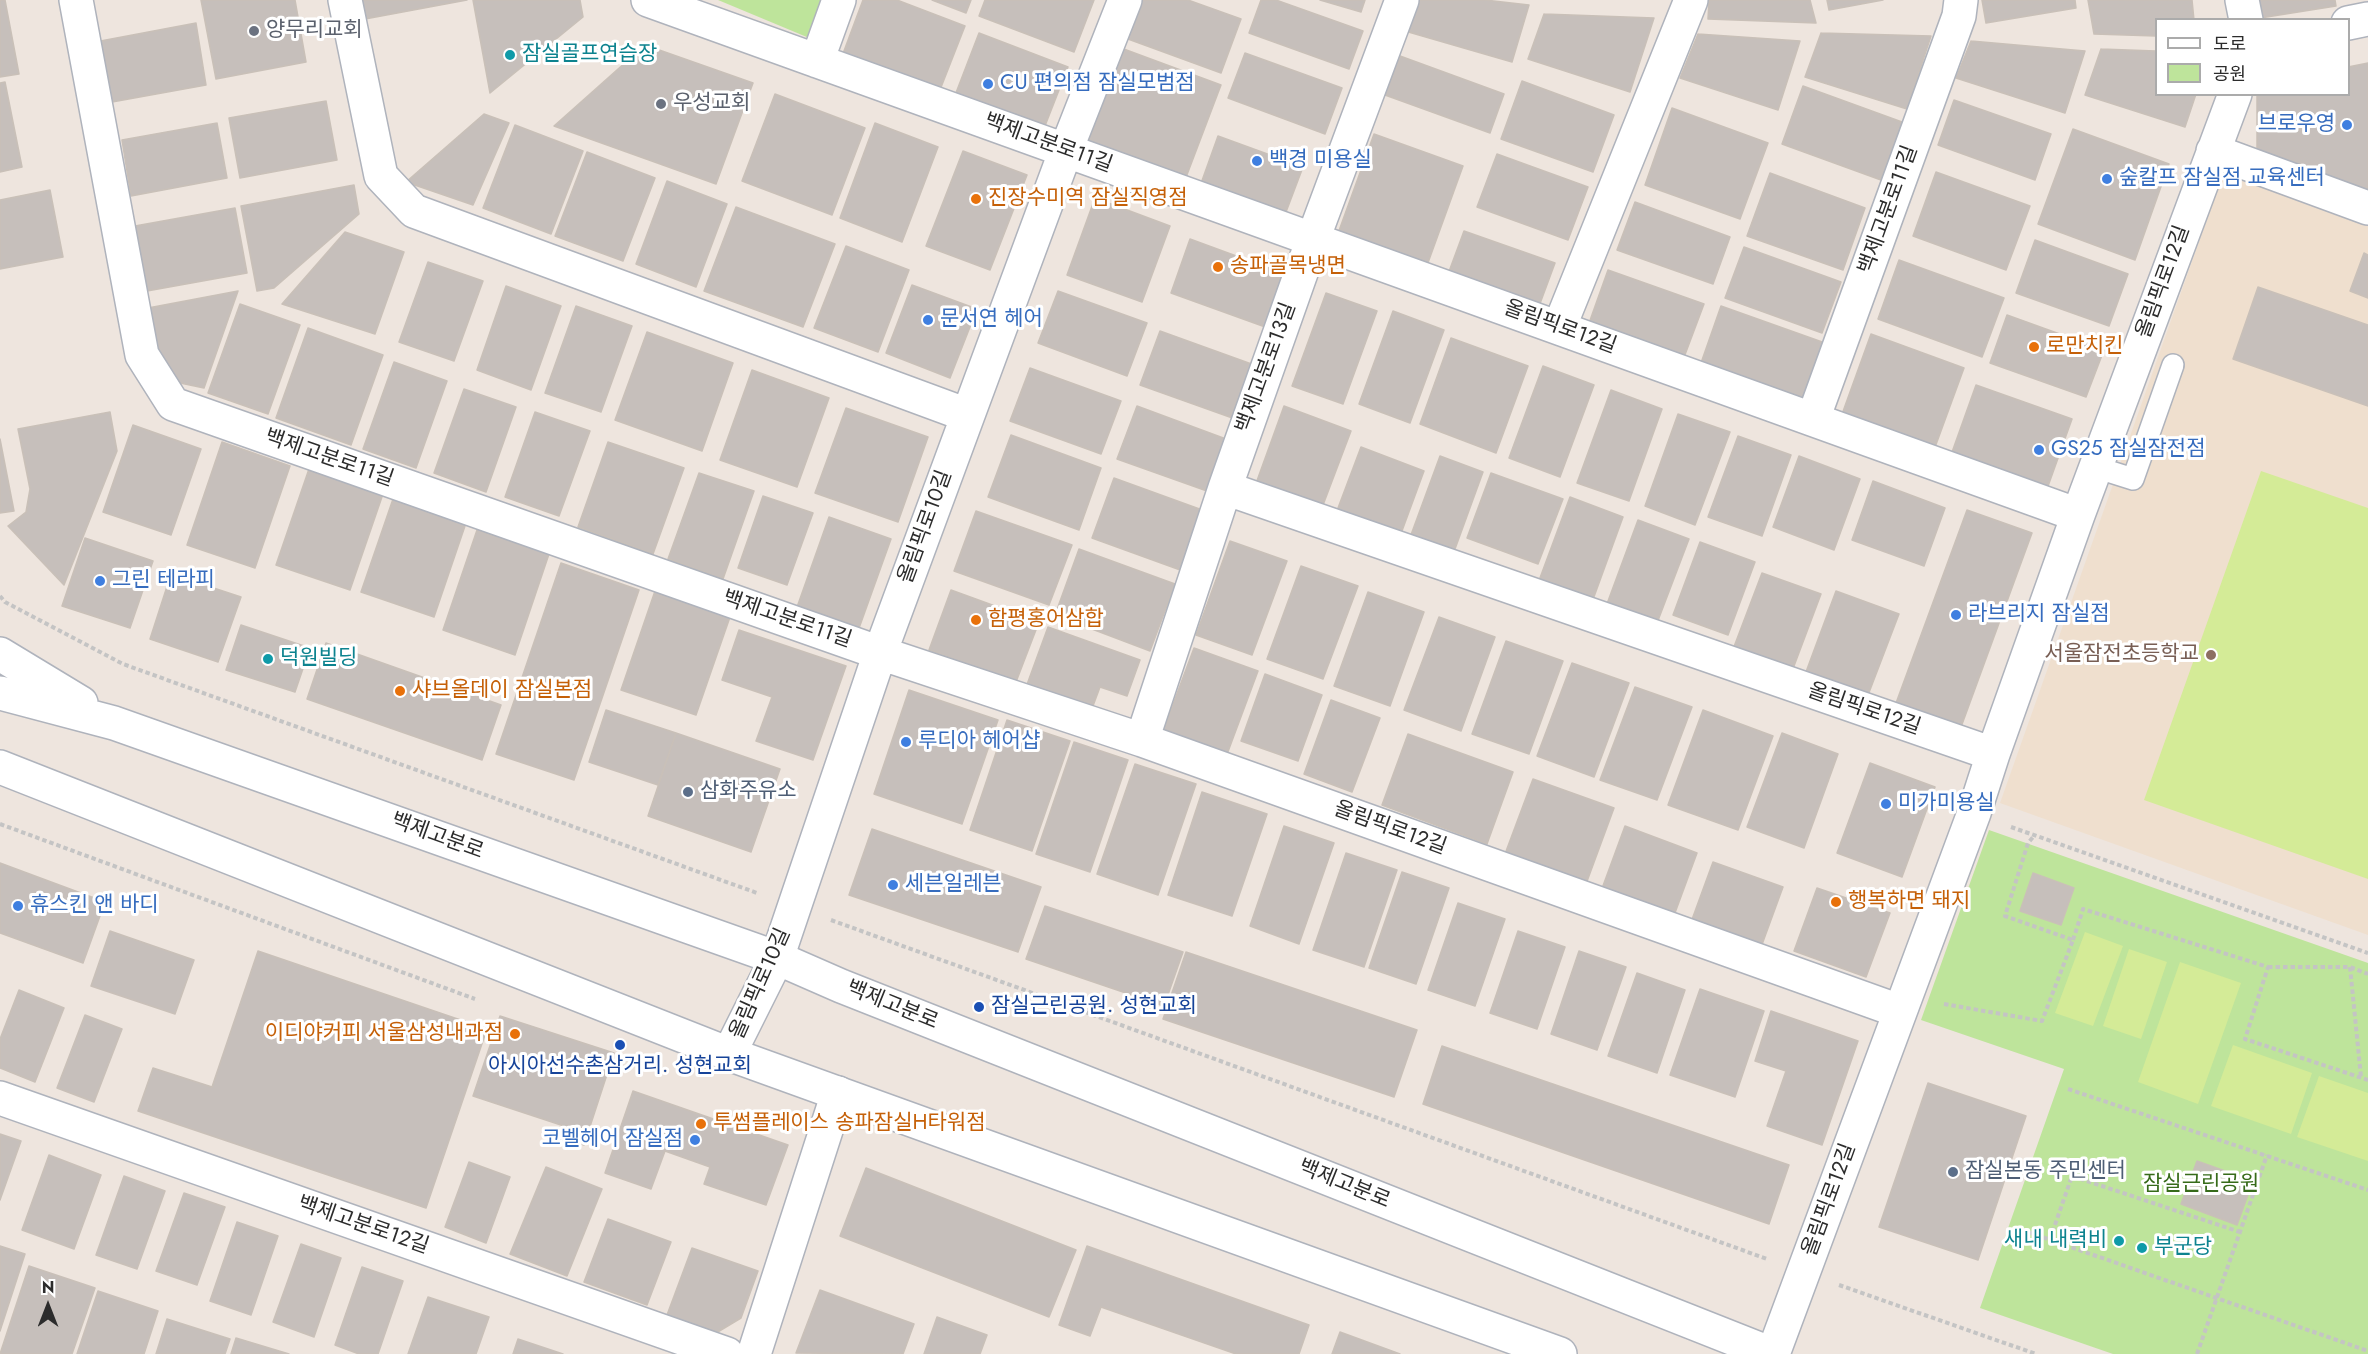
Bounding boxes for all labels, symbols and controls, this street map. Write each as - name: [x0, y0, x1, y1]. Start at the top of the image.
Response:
- place label: 양무리교회: [266, 18, 363, 44]
- legend: [2155, 18, 2350, 96]
- marker: 양무리교회: [247, 24, 261, 38]
- text: 도로: [2213, 31, 2246, 57]
- place label: 잠실골프연습장: [522, 42, 657, 68]
- marker: 잠실골프연습장: [503, 48, 517, 62]
- text: 공원: [2213, 61, 2246, 87]
- place label: CU 편의점 잠실모범점: [1000, 71, 1195, 97]
- marker: CU 편의점 잠실모범점: [981, 77, 995, 91]
- place label: 우성교회: [673, 91, 750, 117]
- marker: 우성교회: [654, 97, 668, 111]
- street label: 백제고분로11길: [980, 109, 1116, 179]
- place label: 브로우영: [2258, 112, 2335, 138]
- marker: 브로우영: [2340, 118, 2354, 132]
- street label: 백제고분로11길: [1854, 142, 1924, 278]
- place label: 백경 미용실: [1269, 148, 1372, 174]
- marker: 백경 미용실: [1250, 154, 1264, 168]
- place label: 숲칼프 잠실점 교육센터: [2119, 166, 2325, 192]
- marker: 숲칼프 잠실점 교육센터: [2100, 172, 2114, 186]
- place label: 진장수미역 잠실직영점: [988, 186, 1187, 212]
- marker: 진장수미역 잠실직영점: [969, 192, 983, 206]
- street label: 올림픽로12길: [2132, 222, 2196, 342]
- place label: 송파골목냉면: [1230, 254, 1346, 280]
- marker: 송파골목냉면: [1211, 260, 1225, 274]
- street label: 올림픽로12길: [1500, 296, 1620, 360]
- street label: 백제고분로13길: [1232, 299, 1302, 437]
- place label: 문서연 헤어: [940, 307, 1043, 333]
- marker: 문서연 헤어: [921, 313, 935, 327]
- place label: 로만치킨: [2046, 334, 2123, 360]
- marker: 로만치킨: [2027, 340, 2041, 354]
- street label: 백제고분로11길: [261, 425, 397, 493]
- place label: GS25 잠실잠전점: [2051, 437, 2205, 463]
- marker: GS25 잠실잠전점: [2032, 443, 2046, 457]
- street label: 올림픽로10길: [894, 467, 958, 587]
- place label: 그린 테라피: [112, 568, 215, 594]
- marker: 그린 테라피: [93, 574, 107, 588]
- street label: 백제고분로11길: [719, 586, 855, 654]
- place label: 라브리지 잠실점: [1968, 602, 2110, 628]
- place label: 함평홍어삼합: [988, 607, 1104, 633]
- marker: 라브리지 잠실점: [1949, 608, 1963, 622]
- marker: 함평홍어삼합: [969, 613, 983, 627]
- place label: 서울잠전초등학교: [2044, 642, 2199, 668]
- place label: 덕원빌딩: [280, 646, 357, 672]
- marker: 서울잠전초등학교: [2204, 648, 2218, 662]
- marker: 덕원빌딩: [261, 652, 275, 666]
- place label: 샤브올데이 잠실본점: [412, 678, 592, 704]
- street label: 올림픽로12길: [1804, 679, 1924, 741]
- marker: 샤브올데이 잠실본점: [393, 684, 407, 698]
- place label: 루디아 헤어샵: [918, 729, 1040, 755]
- marker: 루디아 헤어샵: [899, 735, 913, 749]
- place label: 삼화주유소: [700, 779, 797, 805]
- marker: 삼화주유소: [681, 785, 695, 799]
- place label: 미가미용실: [1898, 791, 1995, 817]
- street label: 올림픽로12길: [1330, 797, 1450, 861]
- marker: 미가미용실: [1879, 797, 1893, 811]
- street label: 백제고분로: [387, 809, 487, 865]
- place label: 세븐일레븐: [905, 872, 1002, 898]
- marker: 세븐일레븐: [886, 878, 900, 892]
- place label: 행복하면 돼지: [1848, 889, 1970, 915]
- place label: 휴스킨 앤 바디: [30, 893, 159, 919]
- marker: 행복하면 돼지: [1829, 895, 1843, 909]
- marker: 휴스킨 앤 바디: [11, 899, 25, 913]
- street label: 올림픽로10길: [725, 925, 797, 1043]
- street label: 백제고분로: [842, 976, 942, 1036]
- place label: 잠실근린공원. 성현교회: [991, 994, 1197, 1020]
- marker: 잠실근린공원. 성현교회: [972, 1000, 986, 1014]
- place label: 이디야커피 서울삼성내과점: [265, 1021, 503, 1047]
- marker: 이디야커피 서울삼성내과점: [508, 1027, 522, 1041]
- marker: 아시아선수촌삼거리. 성현교회: [613, 1038, 627, 1052]
- place label: 아시아선수촌삼거리. 성현교회: [488, 1054, 752, 1080]
- place label: 투썸플레이스 송파잠실H타워점: [713, 1111, 985, 1137]
- marker: 투썸플레이스 송파잠실H타워점: [694, 1117, 708, 1131]
- place label: 코벨헤어 잠실점: [541, 1127, 683, 1153]
- marker: 코벨헤어 잠실점: [688, 1133, 702, 1147]
- street label: 올림픽로12길: [1798, 1140, 1862, 1260]
- street label: 백제고분로: [1294, 1155, 1394, 1215]
- place label: 잠실본동 주민센터: [1965, 1159, 2126, 1185]
- marker: 잠실본동 주민센터: [1946, 1165, 1960, 1179]
- park label: 잠실근린공원: [2143, 1172, 2259, 1198]
- street label: 백제고분로12길: [294, 1192, 432, 1260]
- place label: 새내 내력비: [2004, 1228, 2107, 1254]
- marker: 새내 내력비: [2112, 1234, 2126, 1248]
- place label: 부군당: [2154, 1235, 2212, 1261]
- marker: 부군당: [2135, 1241, 2149, 1255]
- north arrow: [18, 1276, 78, 1336]
- text: N: [42, 1276, 54, 1299]

